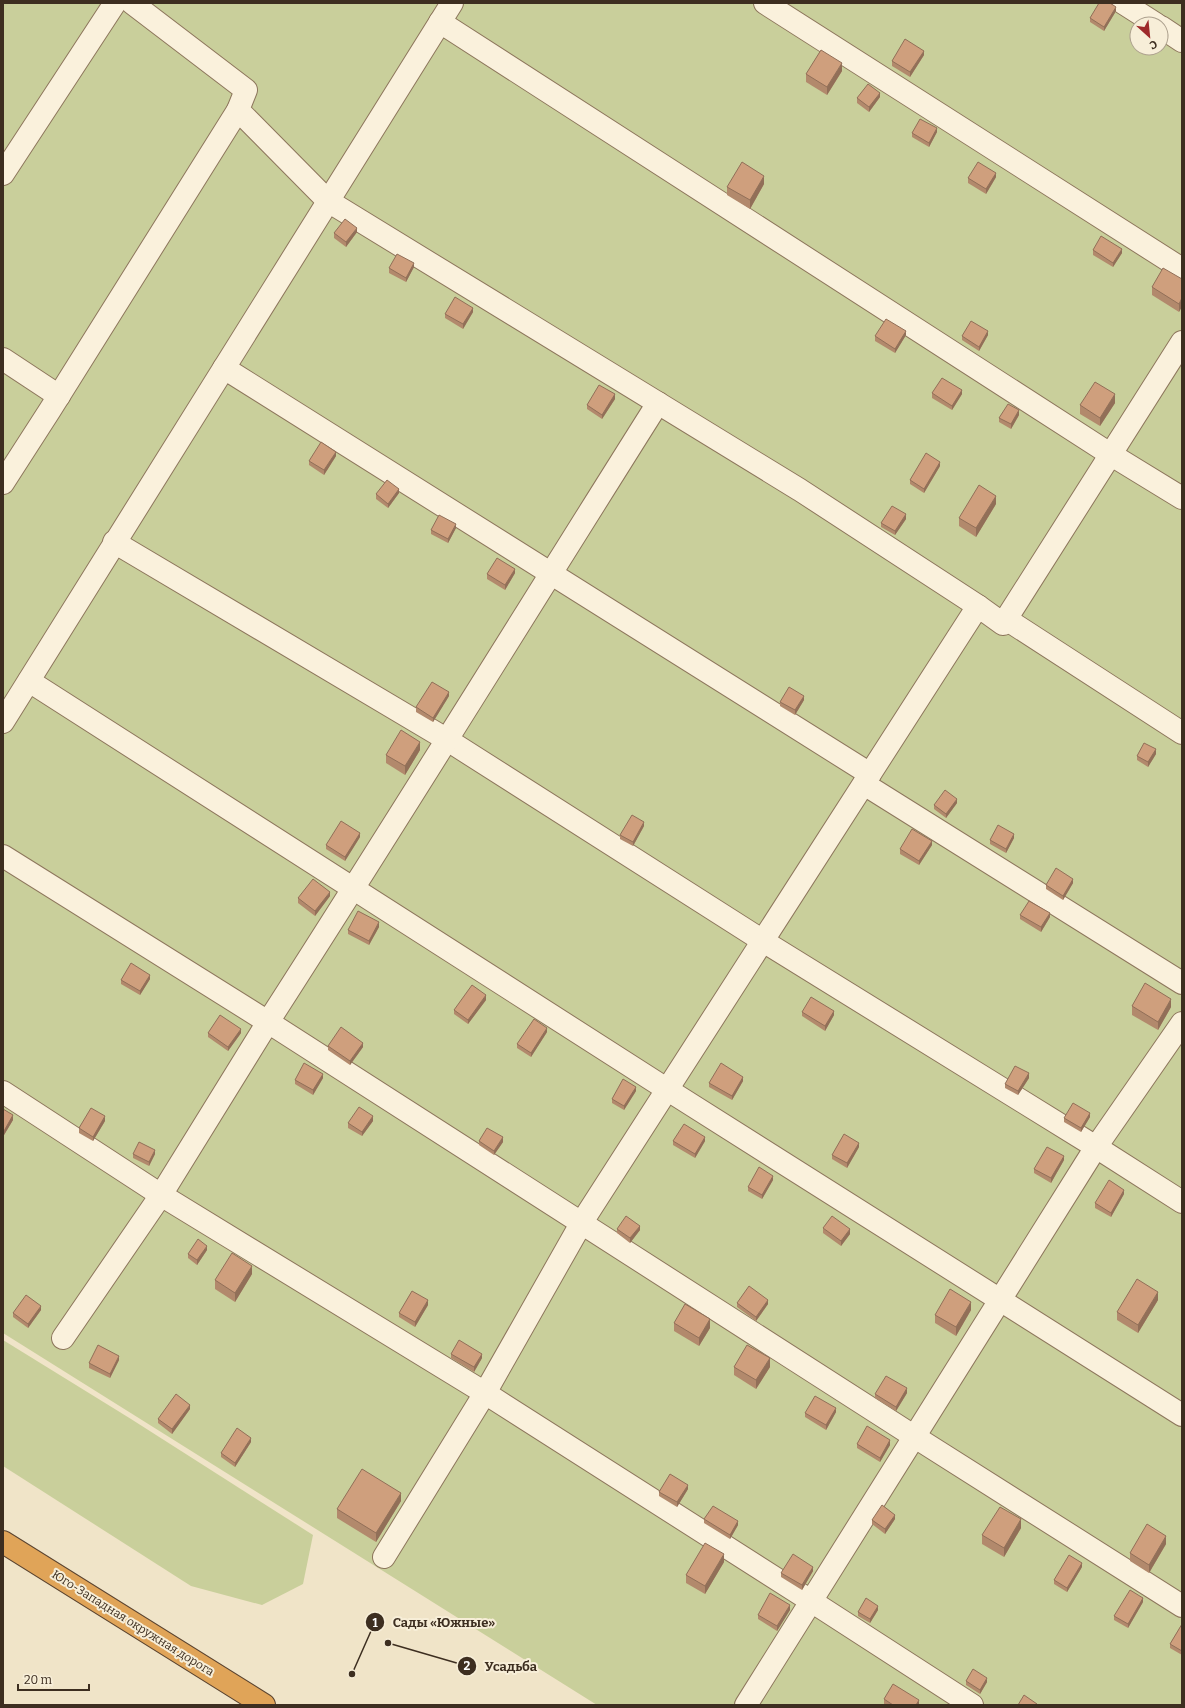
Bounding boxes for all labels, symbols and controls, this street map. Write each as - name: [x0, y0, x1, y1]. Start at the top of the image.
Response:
- north arrow: [1129, 16, 1169, 56]
- text: С: [1147, 37, 1159, 52]
- street label: Юго-Западная окружная дорога: [49, 1567, 217, 1679]
- callout: Сады «Южные»: [365, 1610, 503, 1635]
- text: Сады «Южные»: [393, 1615, 495, 1630]
- text: 1: [372, 1616, 378, 1630]
- callout: Усадьба: [457, 1654, 545, 1679]
- text: 2: [464, 1659, 471, 1673]
- text: Усадьба: [485, 1659, 538, 1674]
- scale bar: [18, 1666, 89, 1692]
- text: 20 m: [24, 1673, 53, 1687]

